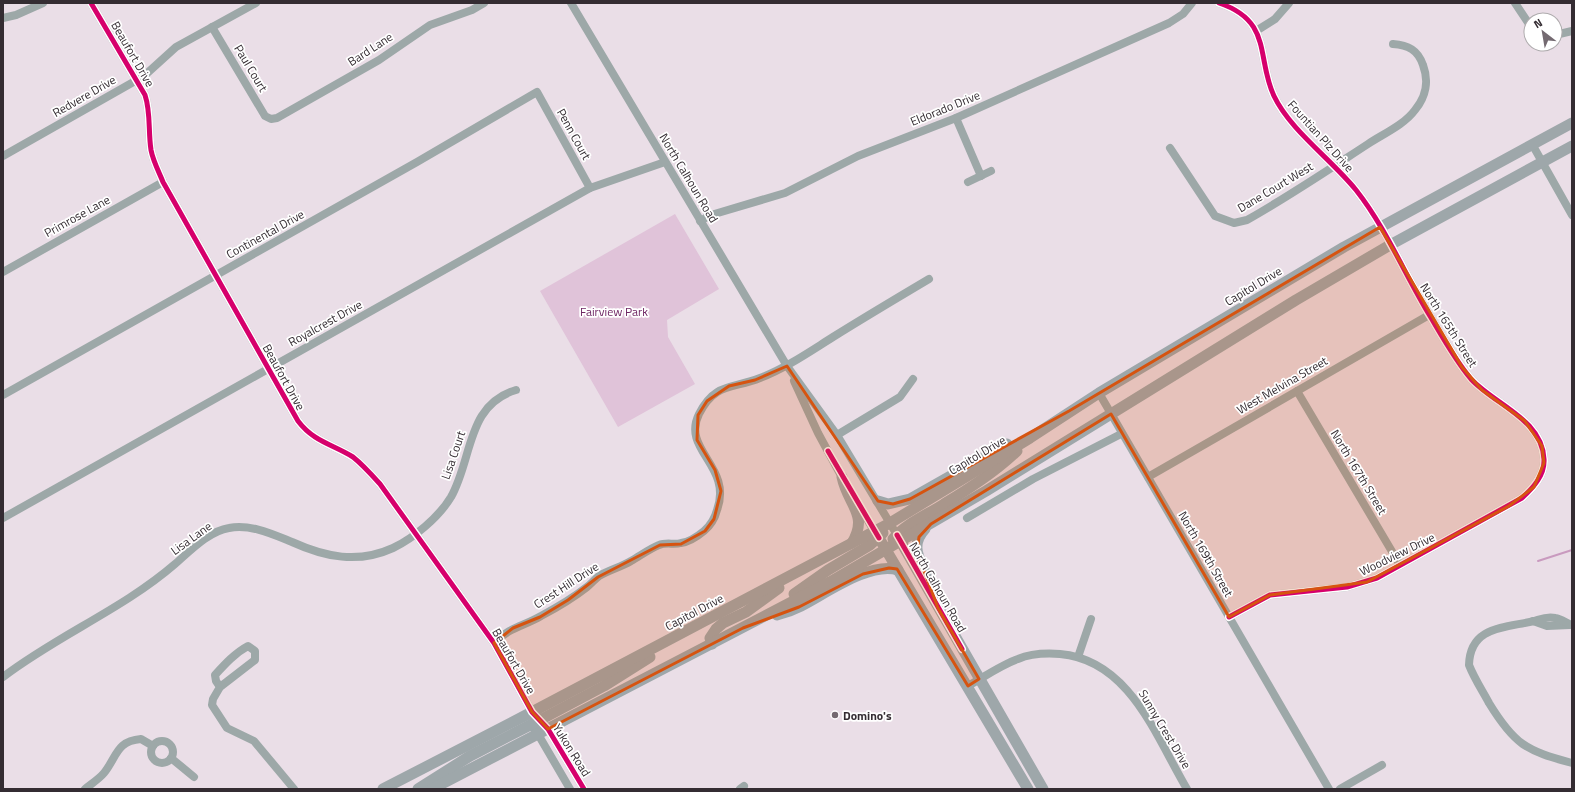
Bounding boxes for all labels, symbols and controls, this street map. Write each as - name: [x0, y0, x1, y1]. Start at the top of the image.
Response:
- north arrow: [1523, 12, 1563, 52]
- text: N: [1530, 15, 1545, 32]
- street label: Beaufort Drive: [106, 18, 160, 90]
- street label: Bard Lane: [344, 27, 396, 71]
- street label: Paul Court: [229, 41, 273, 96]
- street label: Redvere Drive: [49, 70, 119, 122]
- street label: Eldorado Drive: [907, 85, 983, 131]
- street label: Fountian Plz Drive: [1283, 96, 1359, 176]
- street label: Penn Court: [552, 105, 596, 164]
- street label: North Calhoun Road: [655, 130, 723, 226]
- street label: Dane Court West: [1234, 156, 1317, 217]
- street label: Primrose Lane: [41, 190, 113, 242]
- street label: Continental Drive: [222, 205, 308, 263]
- street label: Capitol Drive: [1221, 261, 1285, 311]
- street label: North 165th Street: [1415, 279, 1483, 372]
- street label: Royalcrest Drive: [285, 295, 365, 351]
- park label: Fairview Park: [580, 302, 648, 321]
- street label: Beaufort Drive: [258, 340, 310, 414]
- street label: West Melvina Street: [1233, 351, 1332, 419]
- street label: North 167th Street: [1326, 426, 1392, 519]
- street label: Lisa Court: [436, 427, 470, 482]
- street label: Capitol Drive: [945, 430, 1009, 480]
- street label: North 169th Street: [1174, 508, 1239, 601]
- street label: Lisa Lane: [166, 517, 216, 559]
- street label: Woodview Drive: [1356, 528, 1438, 580]
- street label: North Calhoun Road: [904, 538, 972, 636]
- street label: Crest Hill Drive: [530, 557, 602, 613]
- street label: Capitol Drive: [661, 589, 727, 635]
- street label: Beaufort Drive: [487, 625, 541, 697]
- street label: Sunny Crest Drive: [1134, 686, 1196, 772]
- place label: Domino's: [843, 706, 892, 725]
- marker: Domino's: [830, 710, 840, 720]
- street label: Yukon Road: [548, 720, 596, 780]

